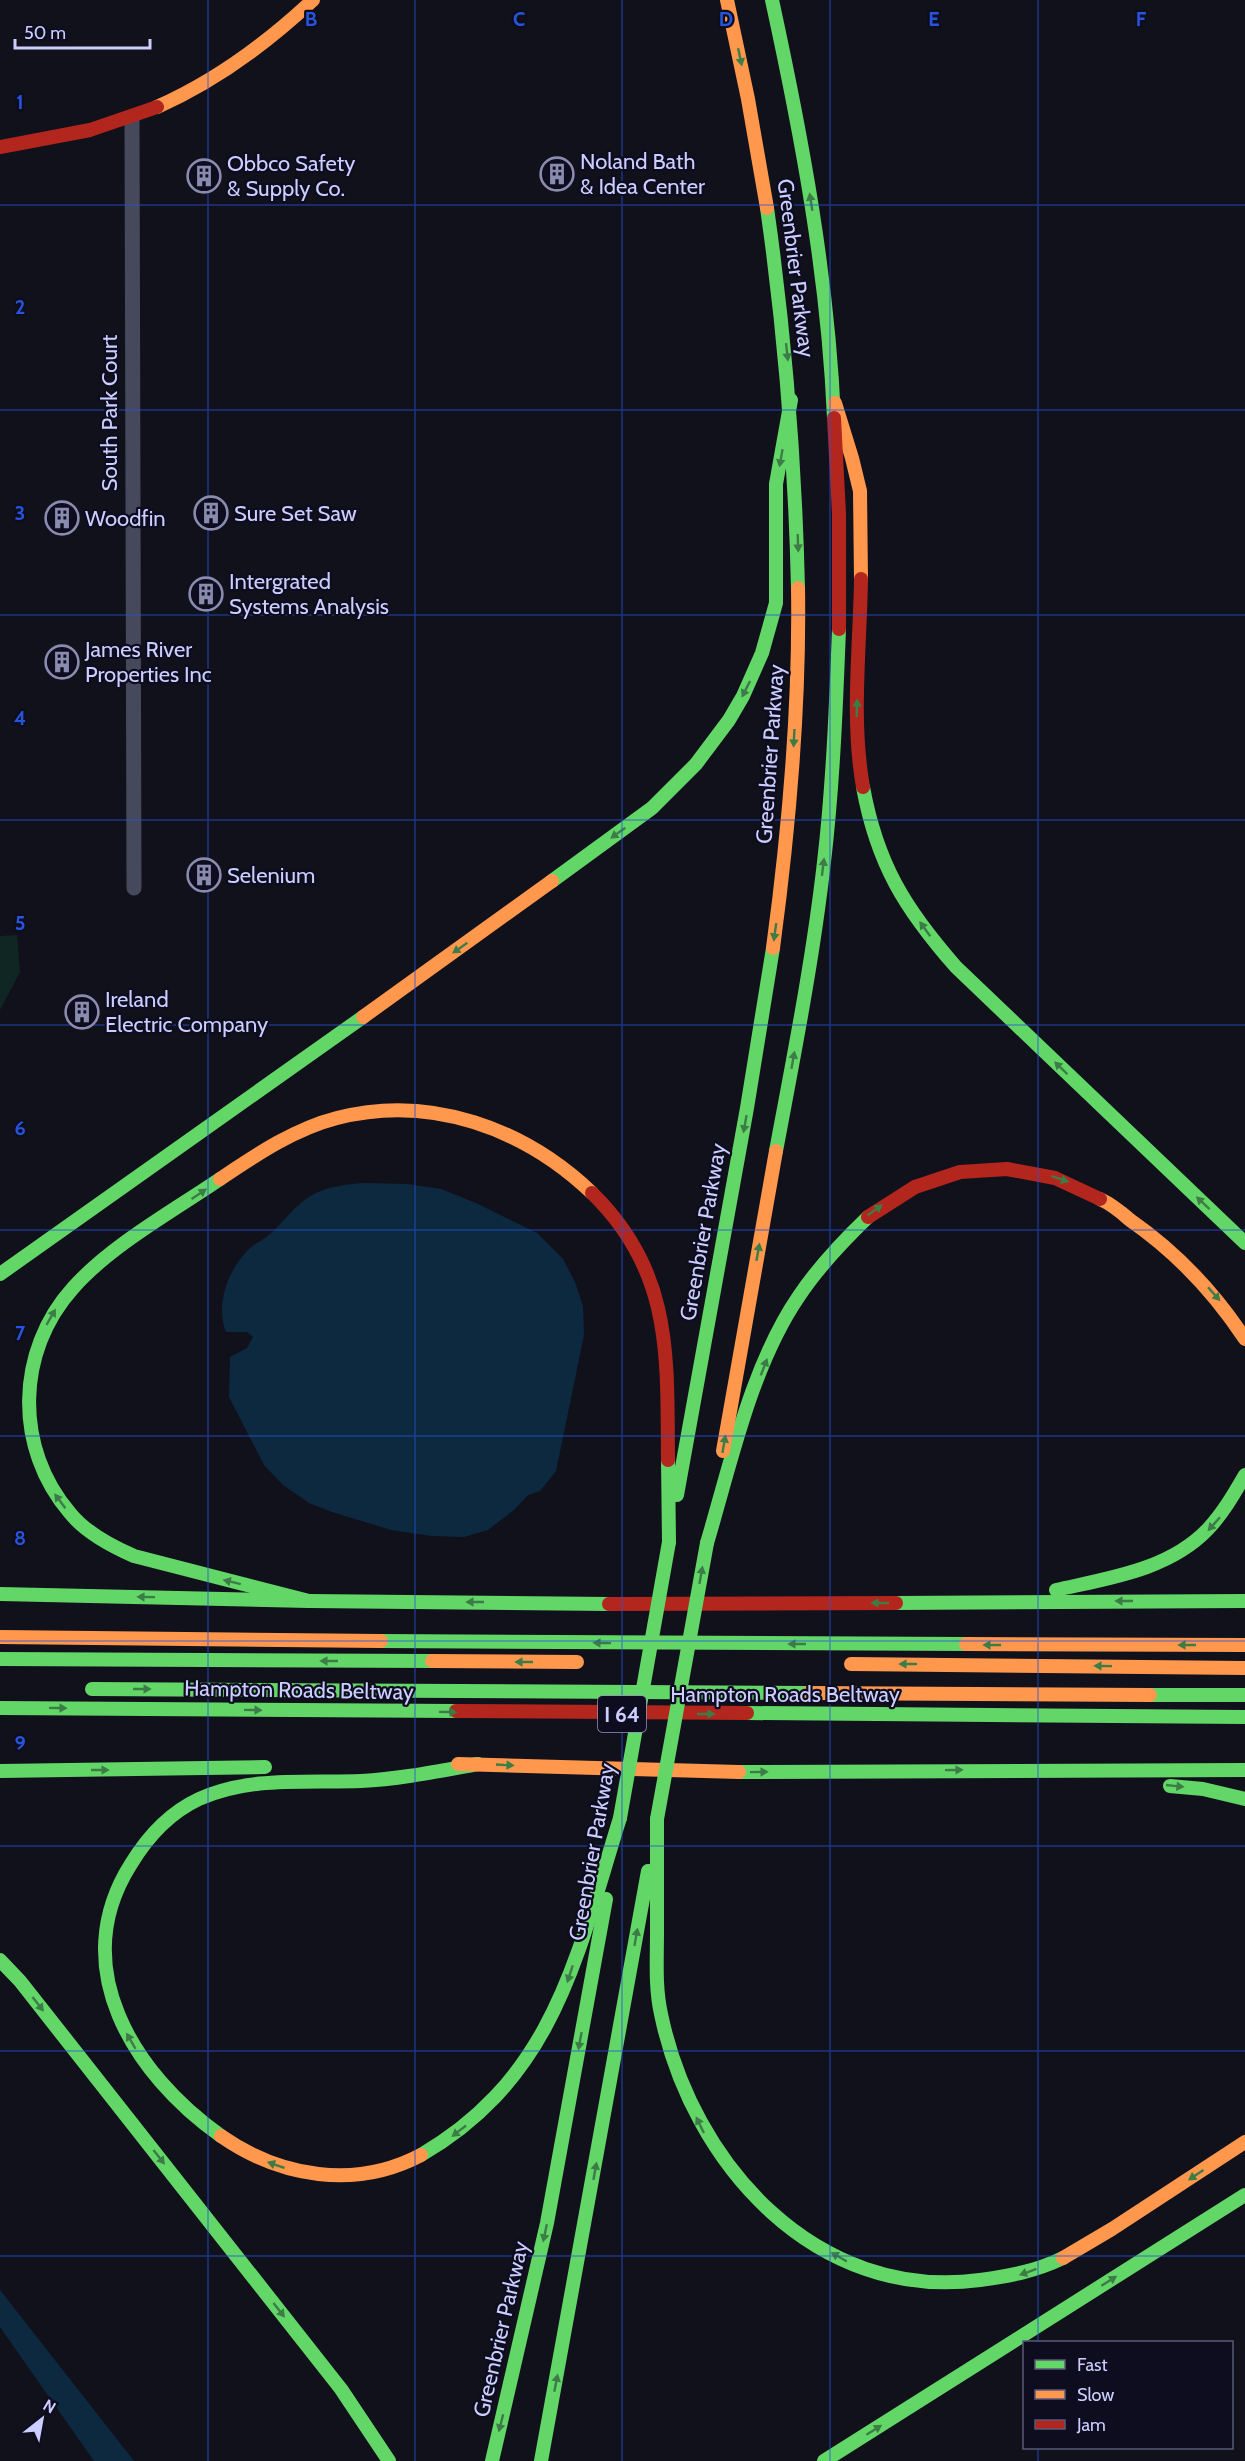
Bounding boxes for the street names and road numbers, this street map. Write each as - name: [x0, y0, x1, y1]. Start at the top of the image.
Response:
- street label: Greenbrier Parkway: [772, 177, 820, 359]
- street label: South Park Court: [96, 334, 123, 491]
- street label: Greenbrier Parkway: [750, 663, 790, 845]
- street label: Greenbrier Parkway: [674, 1141, 732, 1323]
- street label: Hampton Roads Beltway: [184, 1674, 414, 1706]
- street label: Hampton Roads Beltway: [670, 1681, 900, 1708]
- road number: I 64: [598, 1696, 646, 1732]
- street label: Greenbrier Parkway: [563, 1761, 621, 1943]
- street label: Greenbrier Parkway: [468, 2238, 534, 2420]

